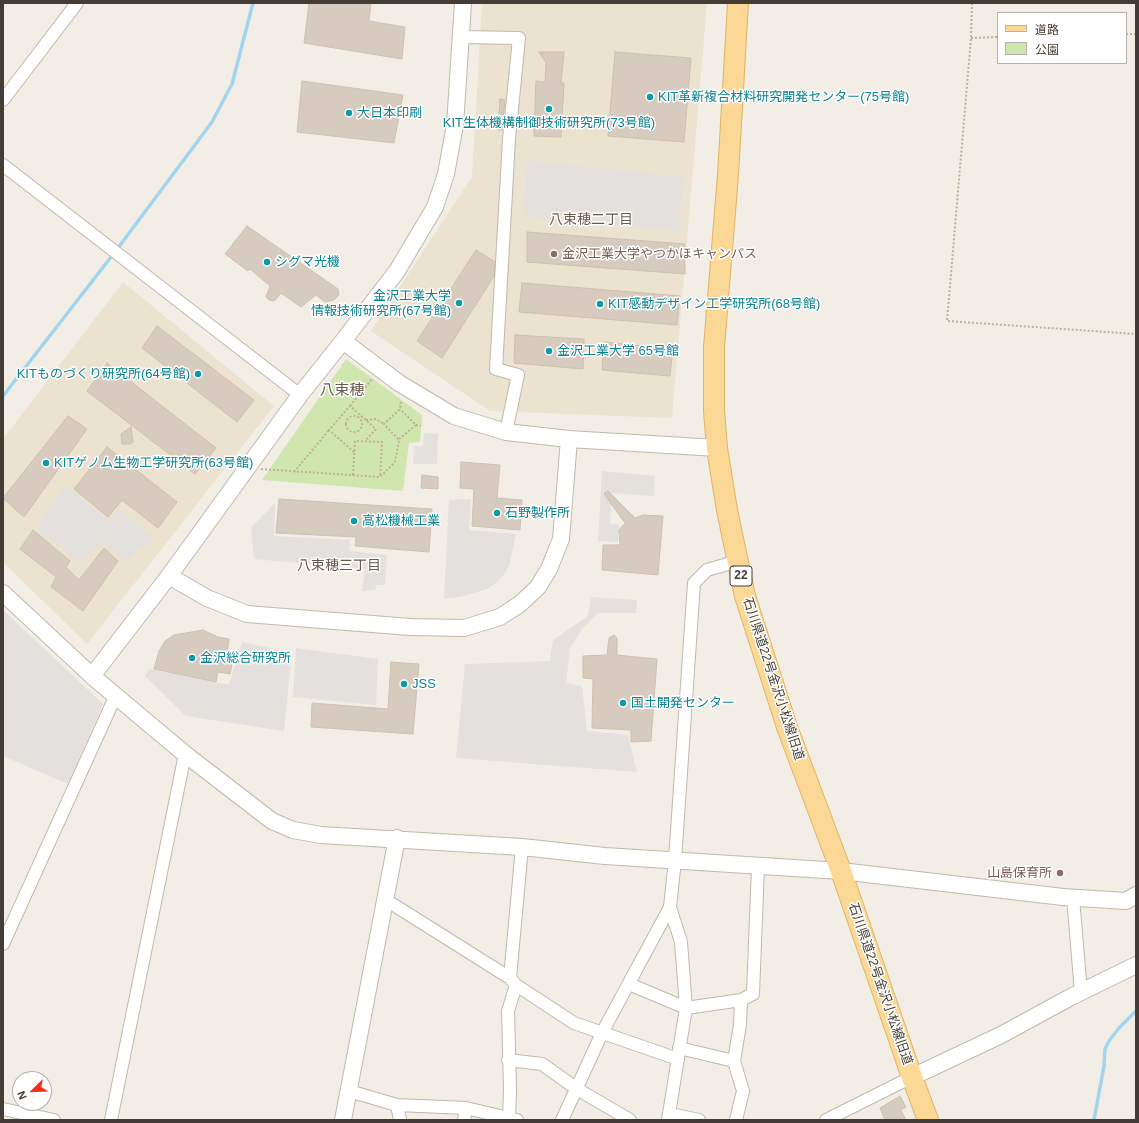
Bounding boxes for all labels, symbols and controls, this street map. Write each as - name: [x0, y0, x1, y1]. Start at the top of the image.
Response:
- legend: [997, 12, 1127, 64]
- text: 道路: [1035, 23, 1059, 37]
- text: 公園: [1035, 43, 1059, 57]
- place label: KIT革新複合材料研究開発センター(75号館): [658, 89, 909, 105]
- marker: KIT革新複合材料研究開発センター(75号館): [645, 92, 655, 102]
- marker: KIT生体機構制御技術研究所(73号館): [544, 104, 554, 114]
- place label: 大日本印刷: [357, 105, 422, 121]
- marker: 大日本印刷: [344, 108, 354, 118]
- place label: KIT生体機構制御技術研究所(73号館): [443, 115, 655, 131]
- district label: 八束穂二丁目: [549, 212, 633, 228]
- place label: 金沢工業大学やつかほキャンパス: [562, 246, 757, 262]
- marker: 金沢工業大学やつかほキャンパス: [549, 249, 559, 259]
- place label: シグマ光機: [275, 254, 340, 270]
- marker: シグマ光機: [262, 257, 272, 267]
- place label: 金沢工業大学 情報技術研究所(67号館): [311, 288, 451, 319]
- place label: KIT感動デザイン工学研究所(68号館): [608, 296, 820, 312]
- marker: 金沢工業大学 情報技術研究所(67号館): [454, 298, 464, 308]
- marker: KIT感動デザイン工学研究所(68号館): [595, 299, 605, 309]
- place label: 金沢工業大学 65号館: [557, 343, 679, 359]
- marker: 金沢工業大学 65号館: [544, 346, 554, 356]
- place label: KITものづくり研究所(64号館): [17, 366, 190, 382]
- marker: KITものづくり研究所(64号館): [193, 369, 203, 379]
- district label: 八束穂: [320, 382, 364, 400]
- place label: KITゲノム生物工学研究所(63号館): [54, 455, 253, 471]
- marker: KITゲノム生物工学研究所(63号館): [41, 458, 51, 468]
- place label: 石野製作所: [505, 505, 570, 521]
- marker: 石野製作所: [492, 508, 502, 518]
- place label: 高松機械工業: [362, 513, 440, 529]
- marker: 高松機械工業: [349, 516, 359, 526]
- district label: 八束穂三丁目: [297, 558, 381, 574]
- road number: 22: [730, 566, 752, 586]
- street label: 石川県道22号金沢小松線旧道: [739, 596, 807, 762]
- place label: 金沢総合研究所: [200, 650, 291, 666]
- marker: 金沢総合研究所: [187, 653, 197, 663]
- place label: JSS: [412, 676, 436, 692]
- marker: JSS: [399, 679, 409, 689]
- place label: 国土開発センター: [631, 695, 735, 711]
- marker: 国土開発センター: [618, 698, 628, 708]
- place label: 山島保育所: [987, 865, 1052, 881]
- marker: 山島保育所: [1055, 868, 1065, 878]
- street label: 石川県道22号金沢小松線旧道: [845, 901, 915, 1067]
- north arrow: [12, 1071, 52, 1111]
- text: N: [15, 1089, 29, 1101]

